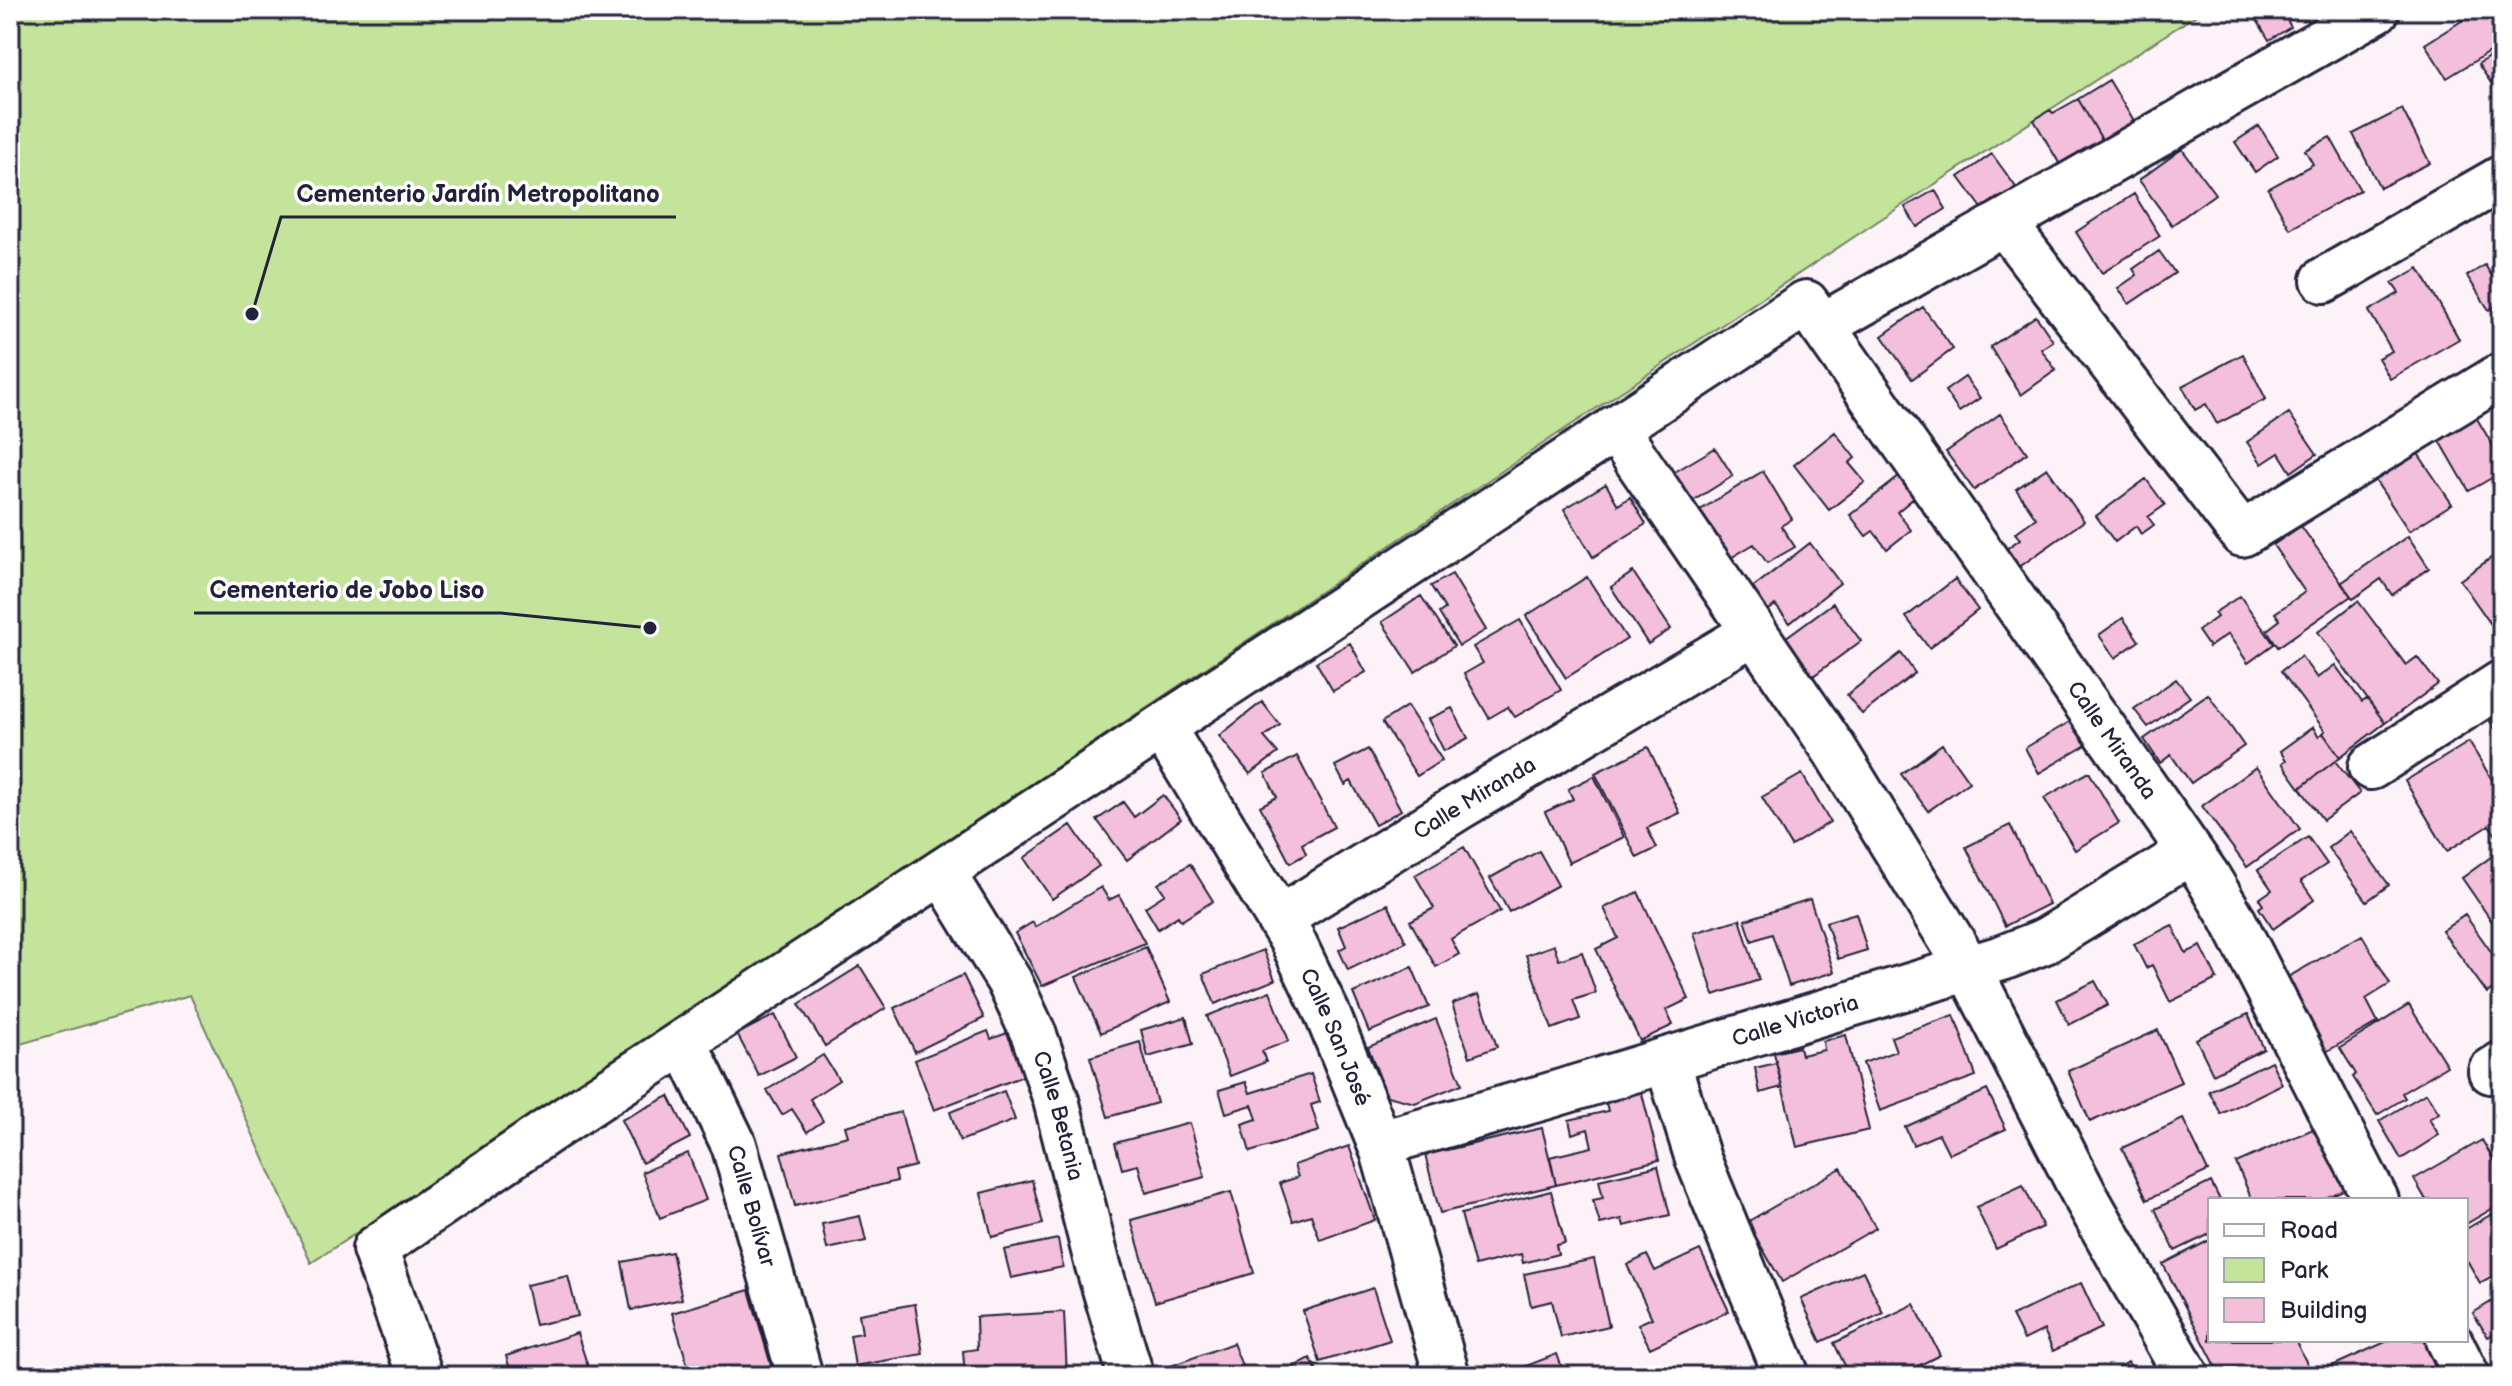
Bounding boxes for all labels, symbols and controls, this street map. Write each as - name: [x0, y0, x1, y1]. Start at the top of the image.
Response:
- callout: Cementerio Jardín Metropolitano: [281, 169, 676, 217]
- text: Cementerio Jardín Metropolitano: [296, 180, 660, 209]
- callout: Cementerio de Jobo Liso: [194, 565, 501, 613]
- text: Cementerio de Jobo Liso: [210, 576, 485, 605]
- street label: Calle Miranda: [2061, 676, 2163, 805]
- street label: Calle Miranda: [1408, 751, 1541, 846]
- street label: Calle San José: [1294, 964, 1377, 1110]
- street label: Calle Victoria: [1729, 989, 1862, 1053]
- street label: Calle Betania: [1027, 1048, 1089, 1183]
- street label: Calle Bolívar: [721, 1142, 782, 1271]
- legend: [2208, 1198, 2468, 1342]
- text: Road: [2280, 1216, 2338, 1245]
- text: Park: [2280, 1256, 2328, 1285]
- text: Building: [2280, 1296, 2367, 1325]

